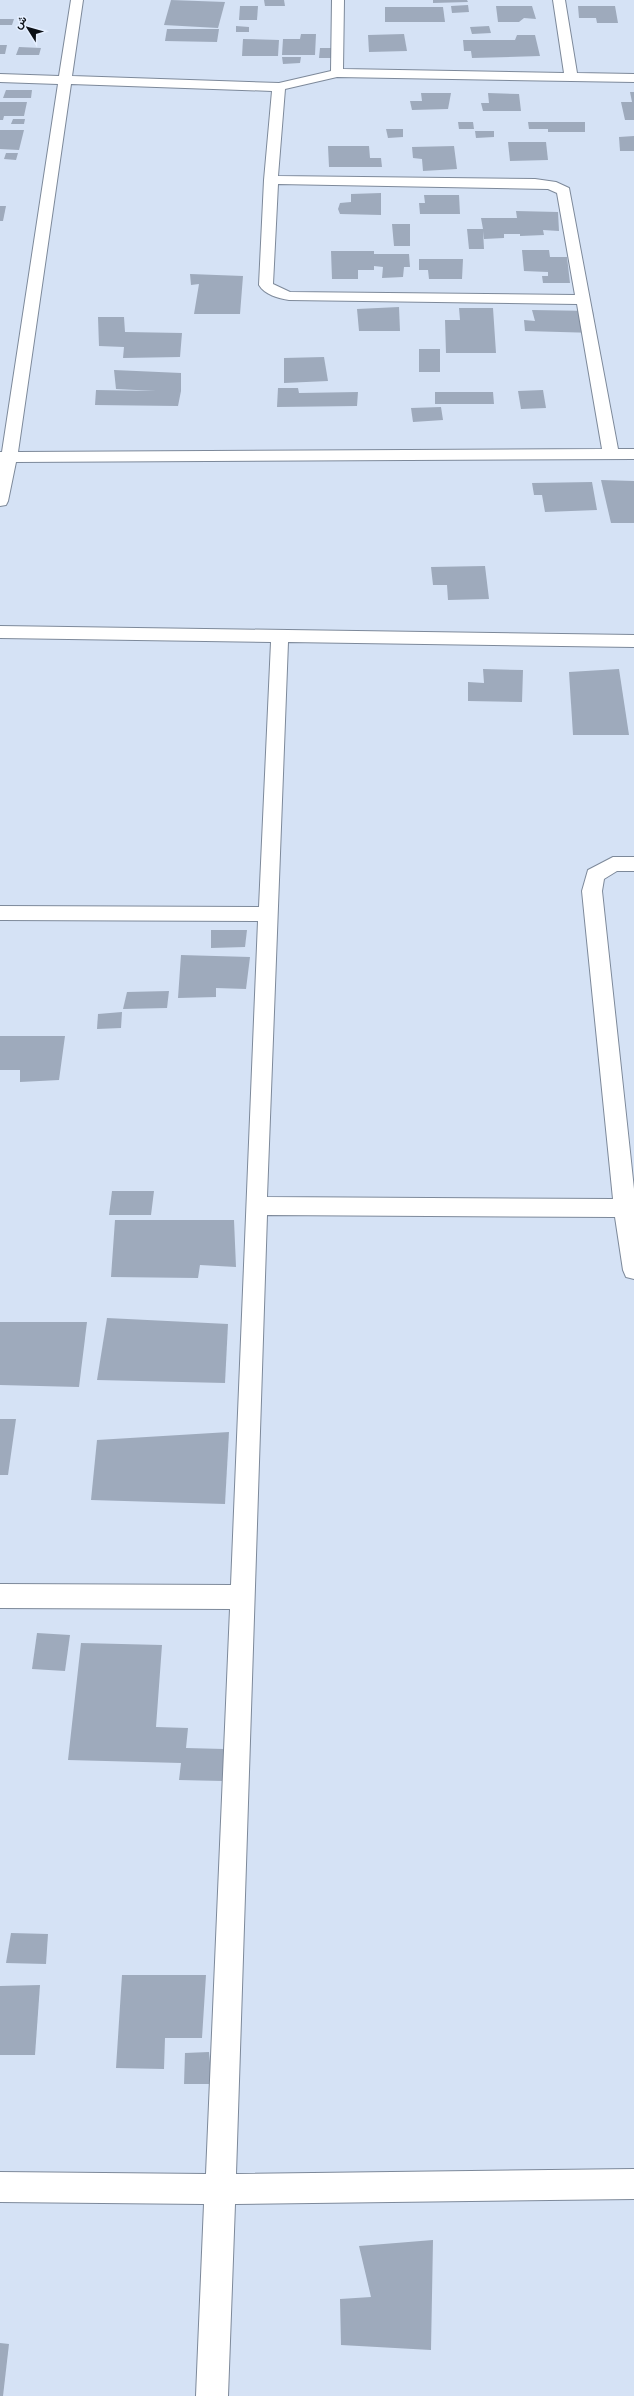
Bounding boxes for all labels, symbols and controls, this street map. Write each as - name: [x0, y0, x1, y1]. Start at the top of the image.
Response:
- north arrow: [8, 8, 48, 48]
- text: ش: [10, 12, 30, 32]

